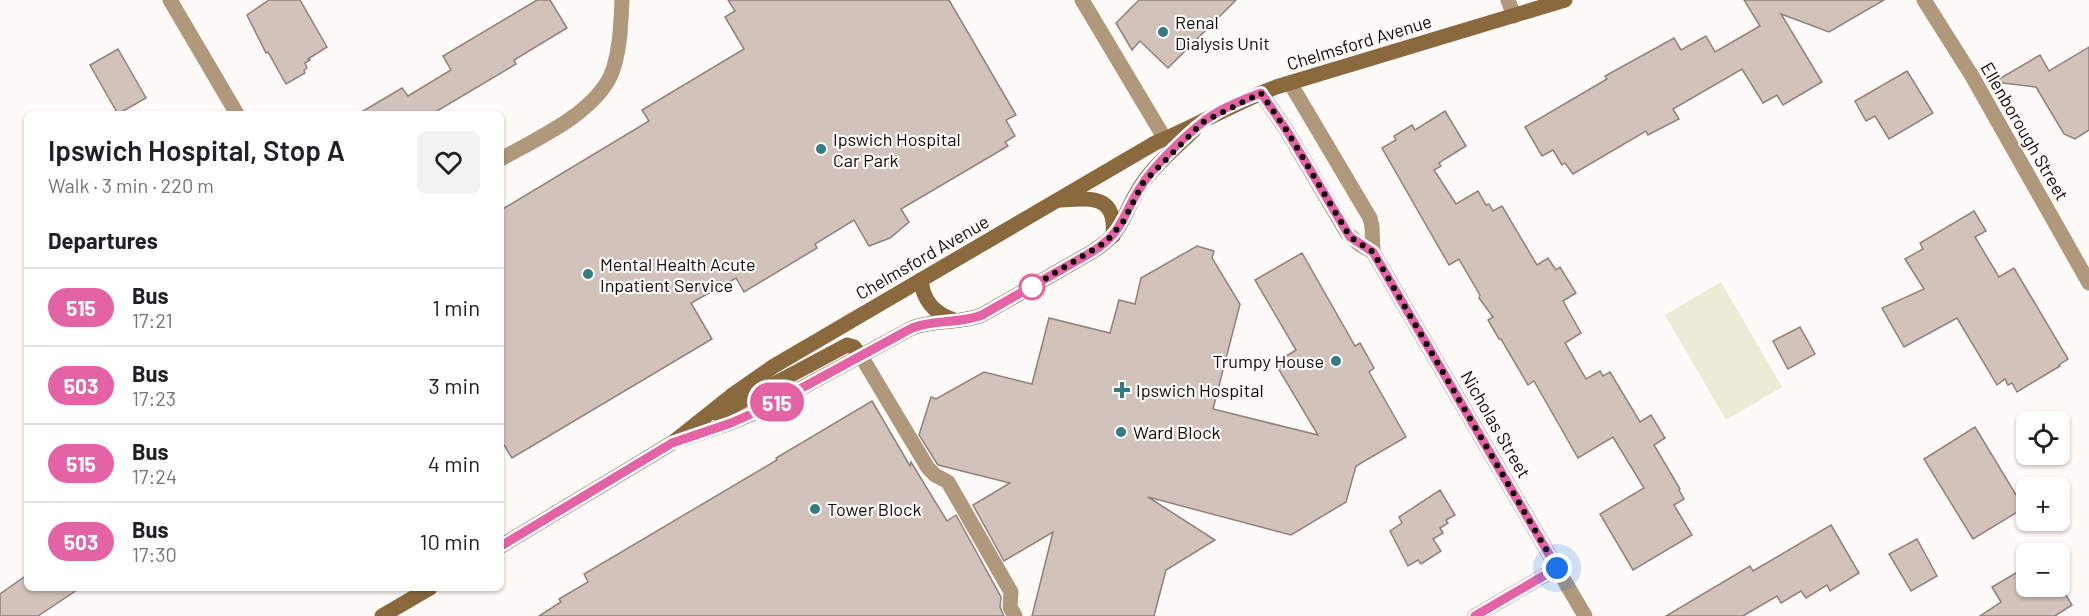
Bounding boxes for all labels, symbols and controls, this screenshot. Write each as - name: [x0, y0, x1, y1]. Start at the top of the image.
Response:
- street label: Chelmsford Avenue: [1284, 10, 1434, 74]
- place label: Renal Dialysis Unit: [1175, 11, 1270, 54]
- marker: Renal Dialysis Unit: [1156, 25, 1170, 39]
- street label: Ellenborough Street: [1976, 58, 2074, 204]
- place label: Ipswich Hospital Car Park: [833, 128, 961, 171]
- button: heart: [417, 131, 480, 194]
- text: Ipswich Hospital, Stop A: [48, 133, 345, 167]
- marker: Ipswich Hospital Car Park: [814, 142, 828, 156]
- text: Walk · 3 min · 220 m: [48, 173, 214, 197]
- street label: Chelmsford Avenue: [851, 210, 993, 304]
- text: Departures: [48, 227, 158, 253]
- place label: Mental Health Acute Inpatient Service: [600, 253, 756, 296]
- marker: Mental Health Acute Inpatient Service: [581, 267, 595, 281]
- unlabelled marker: [1019, 274, 1045, 300]
- text: Bus: [132, 282, 169, 308]
- text: 1 min: [432, 294, 480, 320]
- text: 515: [66, 295, 96, 320]
- text: 17:21: [132, 308, 173, 332]
- place label: Trumpy House: [1212, 350, 1324, 372]
- marker: Trumpy House: [1329, 354, 1343, 368]
- text: Bus: [132, 360, 169, 386]
- street label: Nicholas Street: [1456, 366, 1536, 482]
- text: 3 min: [429, 372, 480, 398]
- text: 503: [64, 373, 98, 398]
- place label: Ipswich Hospital: [1136, 379, 1264, 401]
- marker: Ipswich Hospital: [1113, 381, 1131, 399]
- line badge: 515: [742, 382, 812, 422]
- text: 17:23: [132, 386, 176, 410]
- text: 515: [762, 390, 792, 415]
- map controls: [2016, 411, 2070, 597]
- button: locate: [2016, 411, 2070, 465]
- place label: Ward Block: [1133, 421, 1221, 443]
- marker: Ward Block: [1114, 425, 1128, 439]
- text: Bus: [132, 438, 169, 464]
- text: 4 min: [428, 450, 480, 476]
- text: 515: [66, 451, 96, 476]
- text: 17:24: [132, 464, 177, 488]
- button: +: [2016, 477, 2070, 531]
- place label: Tower Block: [827, 498, 921, 520]
- marker: Tower Block: [808, 502, 822, 516]
- text: Bus: [132, 516, 169, 542]
- text: 10 min: [420, 528, 480, 554]
- text: 503: [64, 529, 98, 554]
- text: 17:30: [132, 542, 177, 566]
- button: −: [2016, 543, 2070, 597]
- your location: [1542, 553, 1572, 583]

